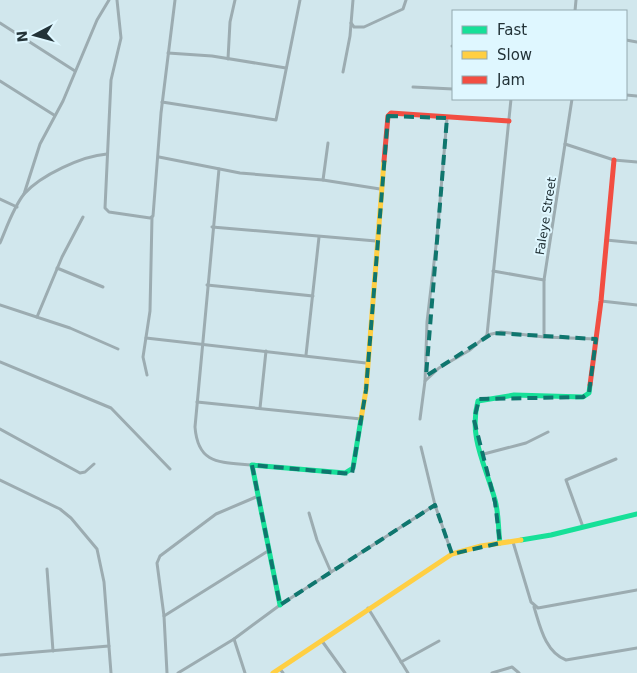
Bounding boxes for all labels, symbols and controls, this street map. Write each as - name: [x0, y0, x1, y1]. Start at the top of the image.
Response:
- north arrow: [10, 10, 60, 60]
- legend: [452, 10, 627, 100]
- text: Fast: [497, 21, 527, 39]
- text: N: [14, 30, 31, 43]
- text: Slow: [497, 46, 532, 64]
- text: Jam: [496, 71, 525, 89]
- street label: Faleye Street: [533, 176, 559, 256]

